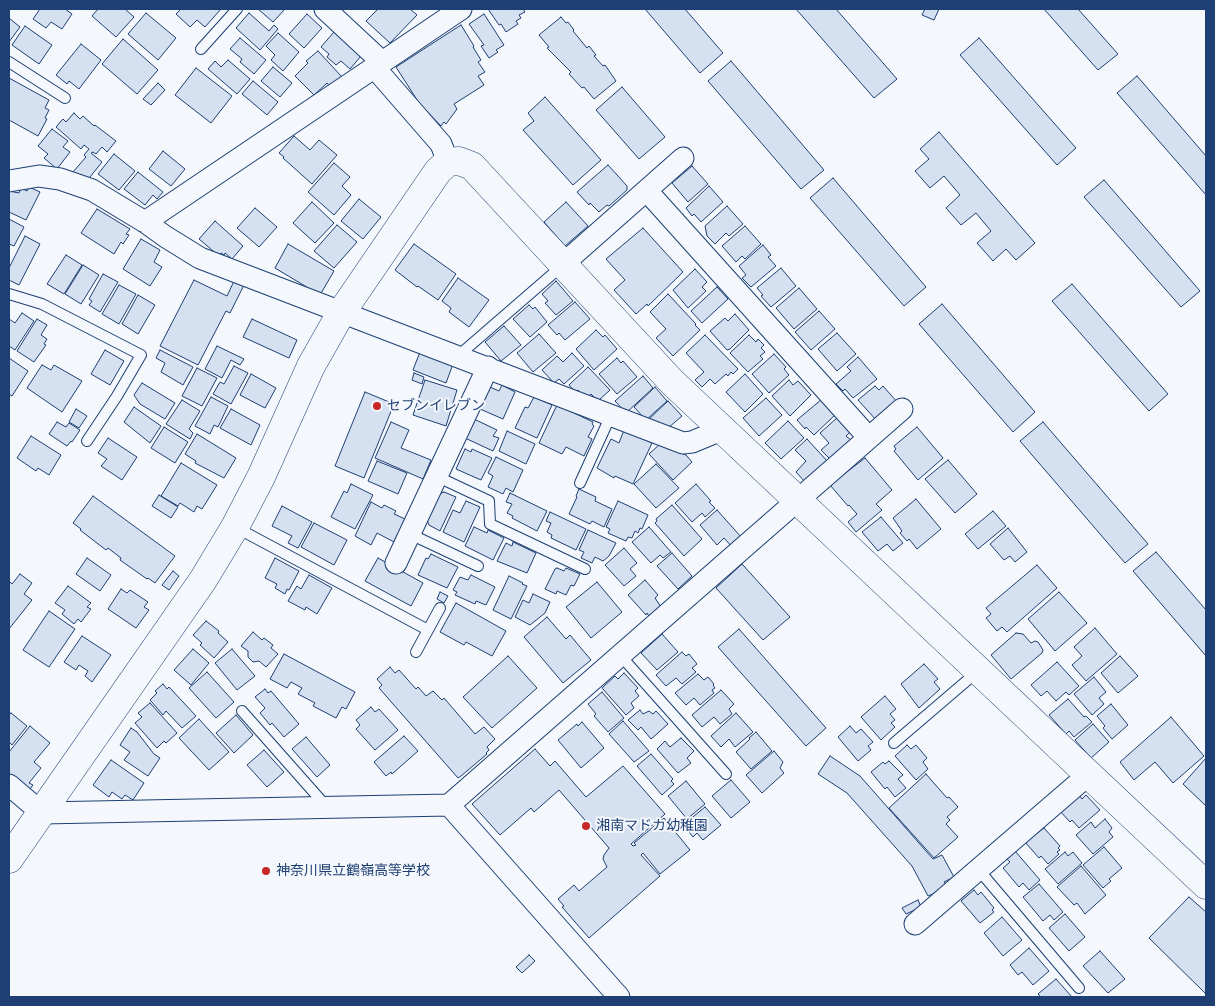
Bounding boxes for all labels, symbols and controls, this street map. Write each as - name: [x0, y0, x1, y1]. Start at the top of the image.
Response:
- place label: セブンイレブン: [387, 398, 485, 414]
- marker: セブンイレブン: [371, 400, 383, 412]
- place label: 湘南マドカ幼稚園: [596, 818, 708, 834]
- marker: 湘南マドカ幼稚園: [580, 820, 592, 832]
- place label: 神奈川県立鶴嶺高等学校: [276, 863, 430, 879]
- marker: 神奈川県立鶴嶺高等学校: [260, 865, 272, 877]

